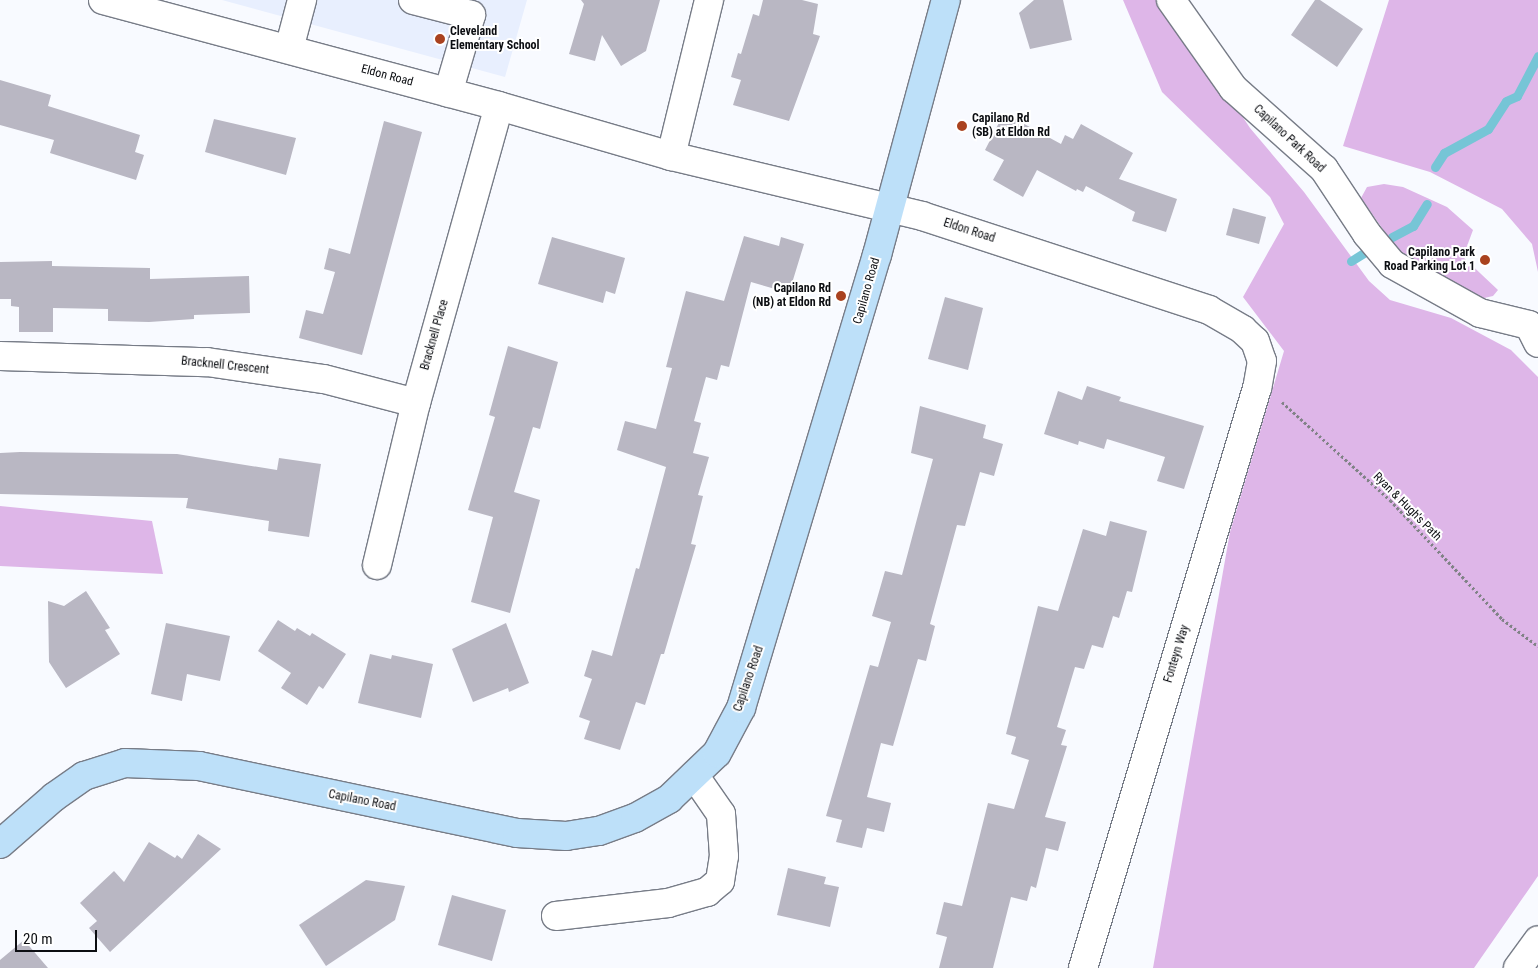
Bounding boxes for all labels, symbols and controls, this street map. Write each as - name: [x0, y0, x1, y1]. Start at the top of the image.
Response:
- place label: Cleveland Elementary School: [450, 25, 540, 53]
- marker: Cleveland Elementary School: [434, 33, 446, 45]
- street label: Eldon Road: [359, 62, 415, 90]
- street label: Capilano Park Road: [1250, 102, 1328, 176]
- place label: Capilano Rd (SB) at Eldon Rd: [972, 112, 1050, 140]
- marker: Capilano Rd (SB) at Eldon Rd: [956, 120, 968, 132]
- street label: Eldon Road: [941, 216, 997, 246]
- place label: Capilano Park Road Parking Lot 1: [1384, 246, 1475, 274]
- marker: Capilano Park Road Parking Lot 1: [1479, 254, 1491, 266]
- street label: Capilano Road: [851, 256, 883, 326]
- place label: Capilano Rd (NB) at Eldon Rd: [752, 282, 831, 310]
- marker: Capilano Rd (NB) at Eldon Rd: [835, 290, 847, 302]
- street label: Bracknell Place: [418, 298, 452, 372]
- street label: Bracknell Crescent: [180, 354, 270, 378]
- street label: Ryan & Hugh's Path: [1370, 470, 1444, 544]
- street label: Fonteyn Way: [1161, 623, 1193, 685]
- street label: Capilano Road: [731, 644, 767, 714]
- street label: Capilano Road: [327, 787, 397, 815]
- scale bar: [18, 920, 100, 952]
- text: 20 m: [23, 930, 53, 948]

